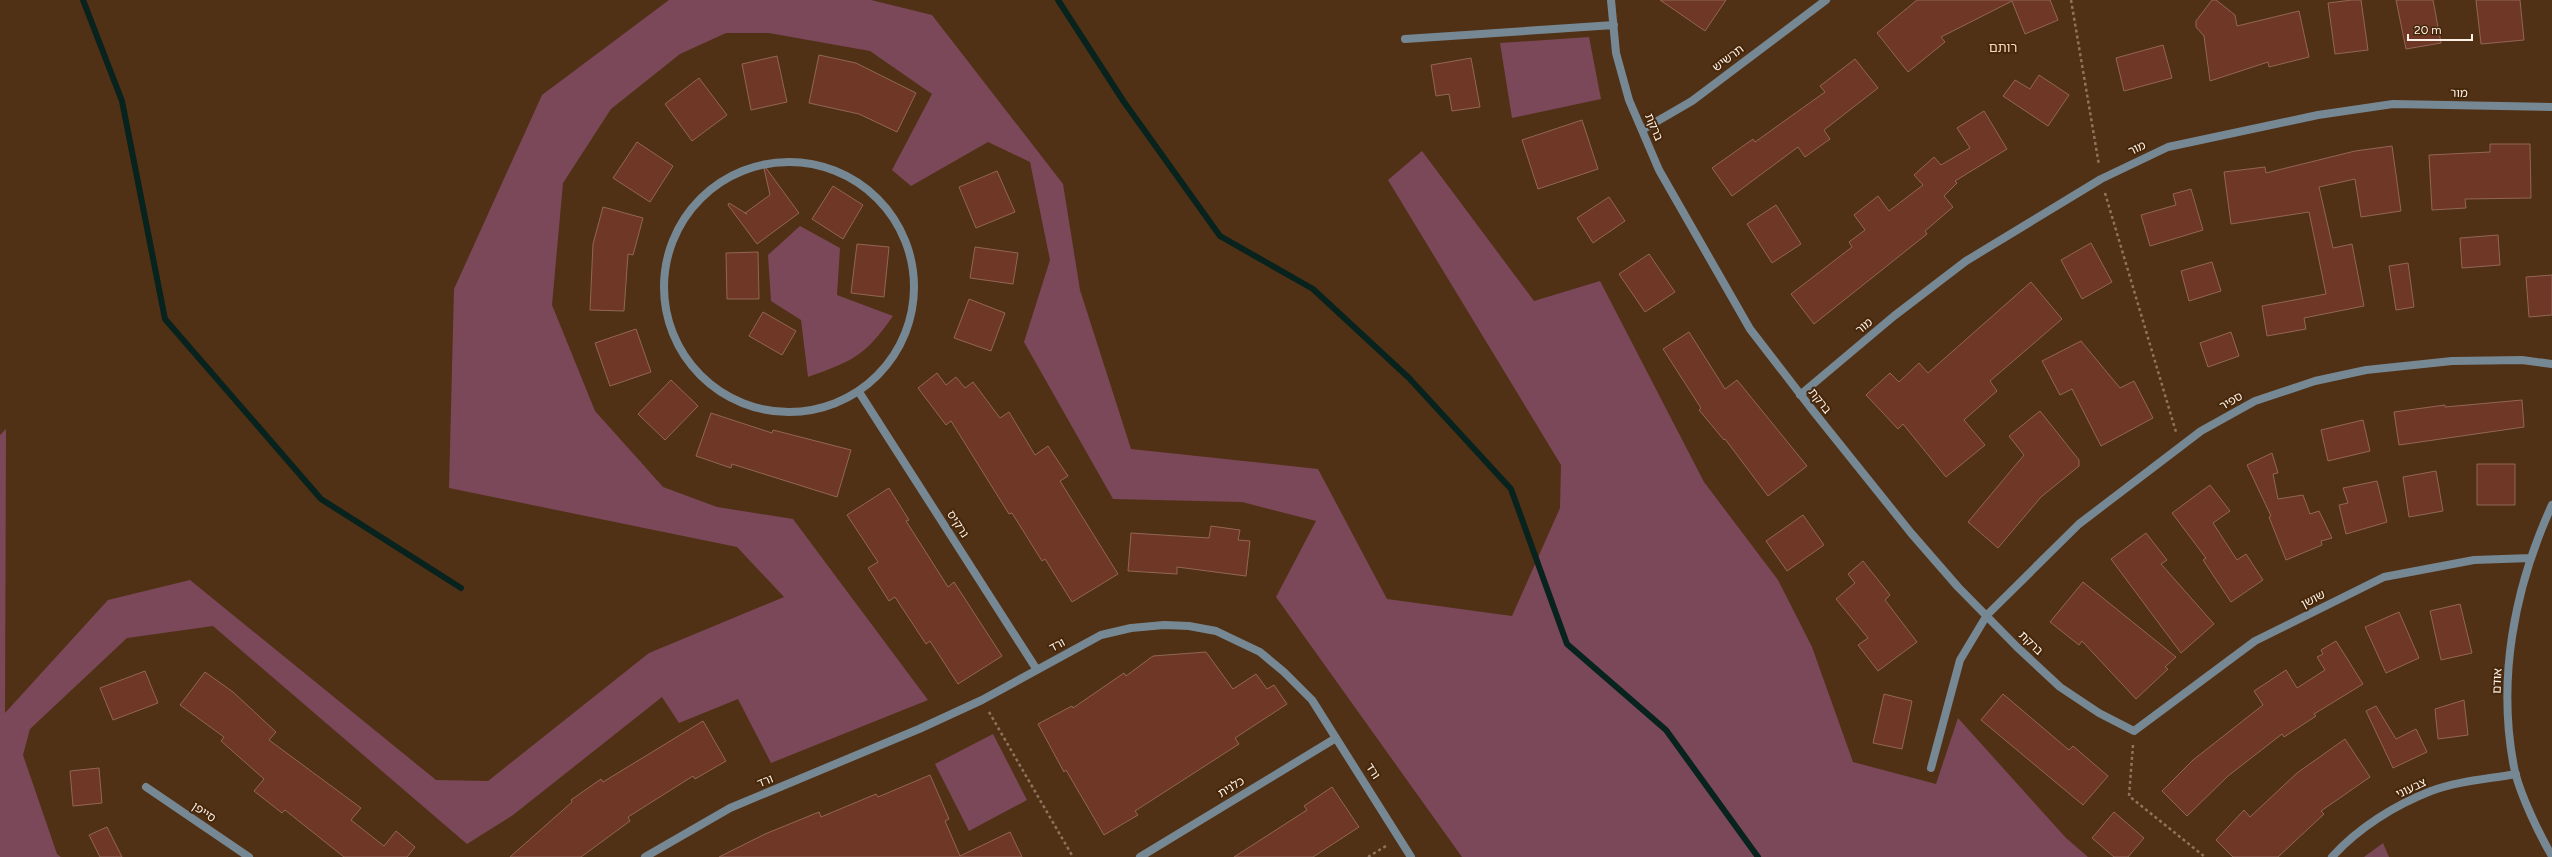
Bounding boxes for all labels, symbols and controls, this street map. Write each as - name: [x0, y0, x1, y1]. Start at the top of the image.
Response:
- scale bar: [2408, 16, 2472, 42]
- text: 20 m: [2414, 23, 2442, 37]
- district label: רותם: [1989, 40, 2017, 55]
- street label: תרשיש: [1710, 42, 1746, 74]
- street label: מור: [2450, 86, 2468, 100]
- street label: ברקת: [1642, 111, 1666, 143]
- street label: מור: [2126, 138, 2148, 158]
- street label: מור: [1853, 315, 1875, 337]
- street label: ברקת: [1806, 385, 1834, 417]
- street label: ספיר: [2217, 389, 2245, 413]
- street label: נרקיס: [944, 508, 972, 540]
- street label: שושן: [2299, 587, 2327, 611]
- street label: ברקת: [2016, 628, 2046, 658]
- street label: ורד: [1047, 635, 1067, 655]
- street label: אודם: [2490, 668, 2504, 694]
- street label: ורד: [1363, 760, 1383, 782]
- street label: ורד: [755, 771, 775, 791]
- street label: כלנית: [1215, 774, 1247, 800]
- street label: צבעוני: [2394, 775, 2429, 801]
- street label: סייפן: [189, 799, 219, 825]

